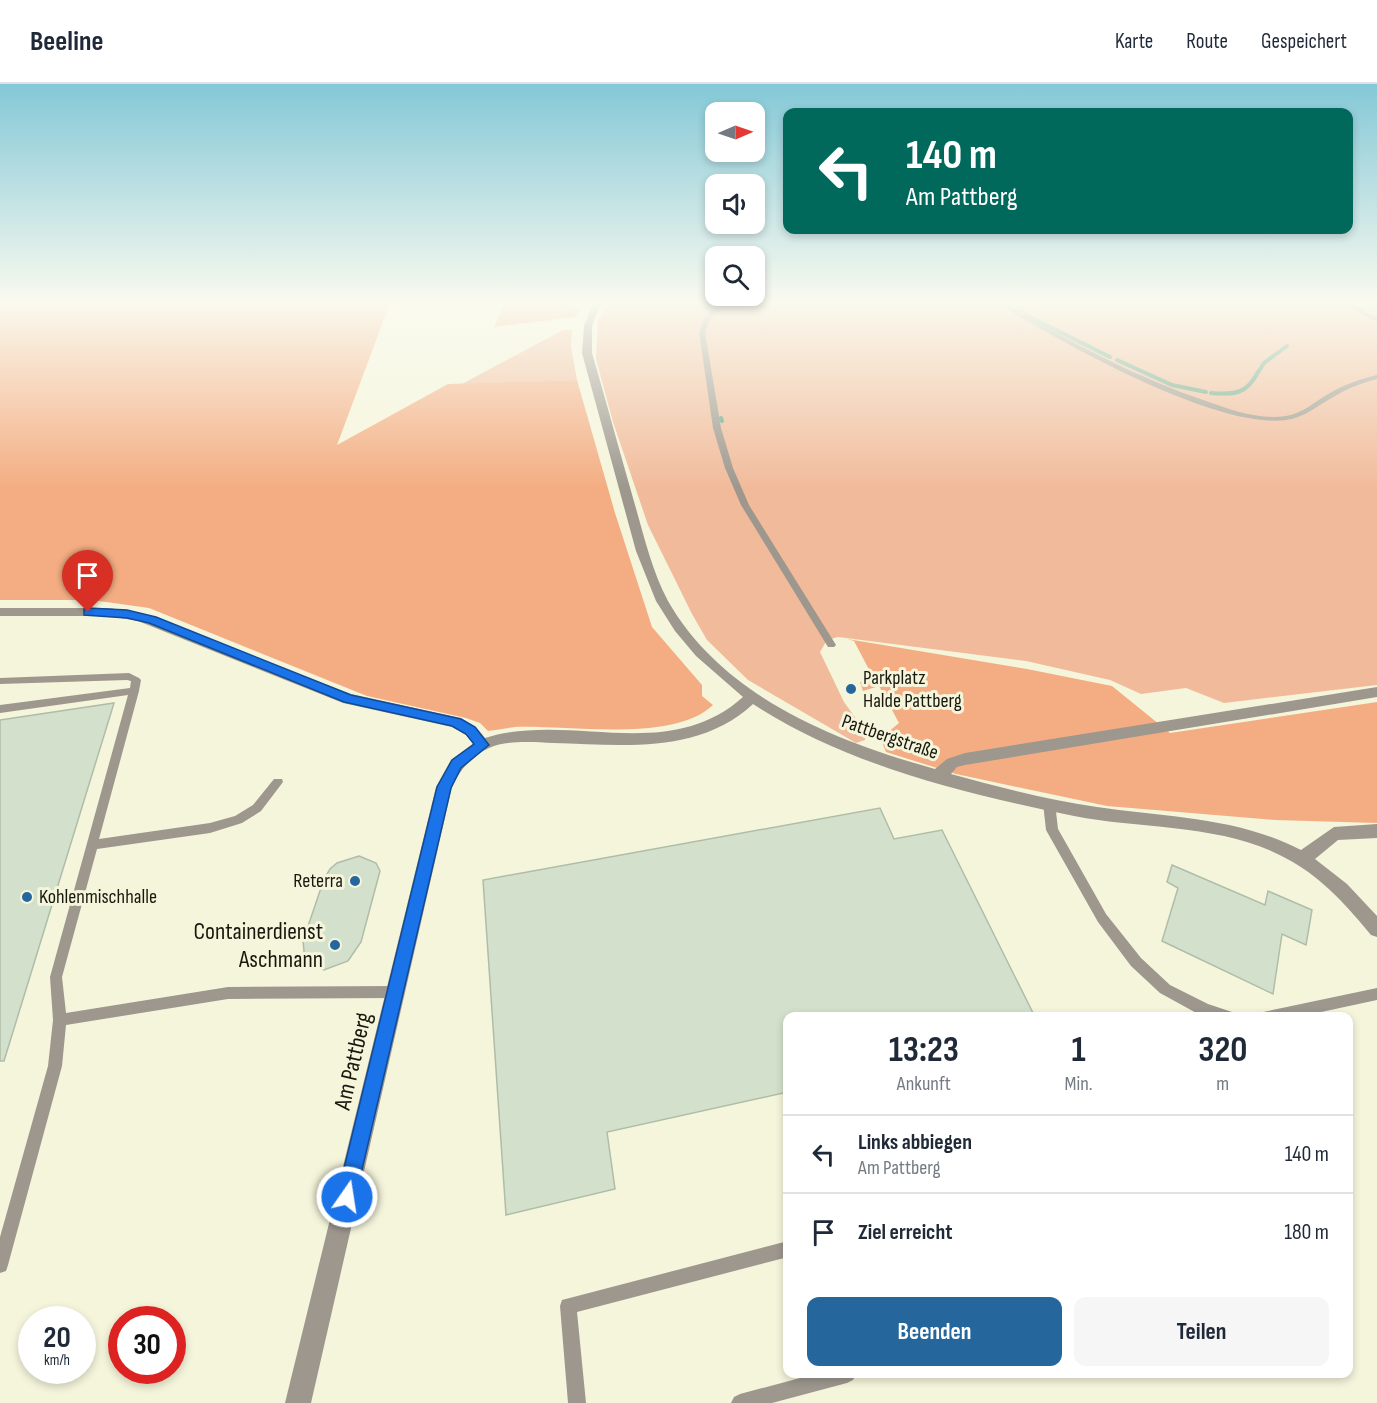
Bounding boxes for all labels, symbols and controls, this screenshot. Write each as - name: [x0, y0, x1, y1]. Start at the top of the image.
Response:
- text: Beeline: [30, 25, 103, 58]
- text: Karte: [1115, 29, 1153, 54]
- text: Route: [1186, 29, 1228, 54]
- text: Gespeichert: [1261, 29, 1347, 54]
- north arrow: [705, 102, 765, 162]
- map controls: [705, 102, 765, 306]
- text: 140 m: [906, 130, 997, 181]
- icon: left: [807, 132, 885, 210]
- button: sound: [705, 174, 765, 234]
- text: Am Pattberg: [906, 181, 1017, 213]
- button: search: [705, 246, 765, 306]
- pin: [62, 550, 113, 612]
- icon: arrive: [71, 559, 104, 592]
- place label: Parkplatz Halde Pattberg: [863, 666, 962, 713]
- marker: Parkplatz Halde Pattberg: [844, 682, 858, 696]
- street label: Pattbergstraße: [839, 709, 941, 765]
- place label: Reterra: [293, 869, 343, 893]
- marker: Reterra: [348, 874, 362, 888]
- place label: Kohlenmischhalle: [39, 885, 157, 909]
- marker: Kohlenmischhalle: [20, 890, 34, 904]
- place label: Containerdienst Aschmann: [194, 917, 323, 974]
- marker: Containerdienst Aschmann: [328, 938, 342, 952]
- street label: Am Pattberg: [328, 1009, 378, 1113]
- text: 13:23: [889, 1029, 959, 1072]
- text: 1: [1072, 1029, 1086, 1072]
- text: 320: [1198, 1029, 1247, 1072]
- text: Ankunft: [897, 1072, 951, 1096]
- text: Min.: [1065, 1072, 1093, 1096]
- text: m: [1216, 1072, 1229, 1096]
- text: Links abbiegen: [858, 1129, 972, 1156]
- icon: left: [807, 1138, 840, 1171]
- text: 140 m: [1285, 1141, 1329, 1168]
- text: Am Pattberg: [858, 1156, 941, 1180]
- position arrow: [315, 1165, 379, 1229]
- icon: arrive: [807, 1216, 840, 1249]
- text: Ziel erreicht: [858, 1219, 953, 1246]
- text: 180 m: [1284, 1219, 1329, 1246]
- button: Beenden: [807, 1297, 1062, 1366]
- button: Teilen: [1074, 1297, 1329, 1366]
- speed limit sign: 30: [108, 1306, 186, 1384]
- text: 20: [43, 1320, 71, 1356]
- text: km/h: [44, 1351, 70, 1370]

